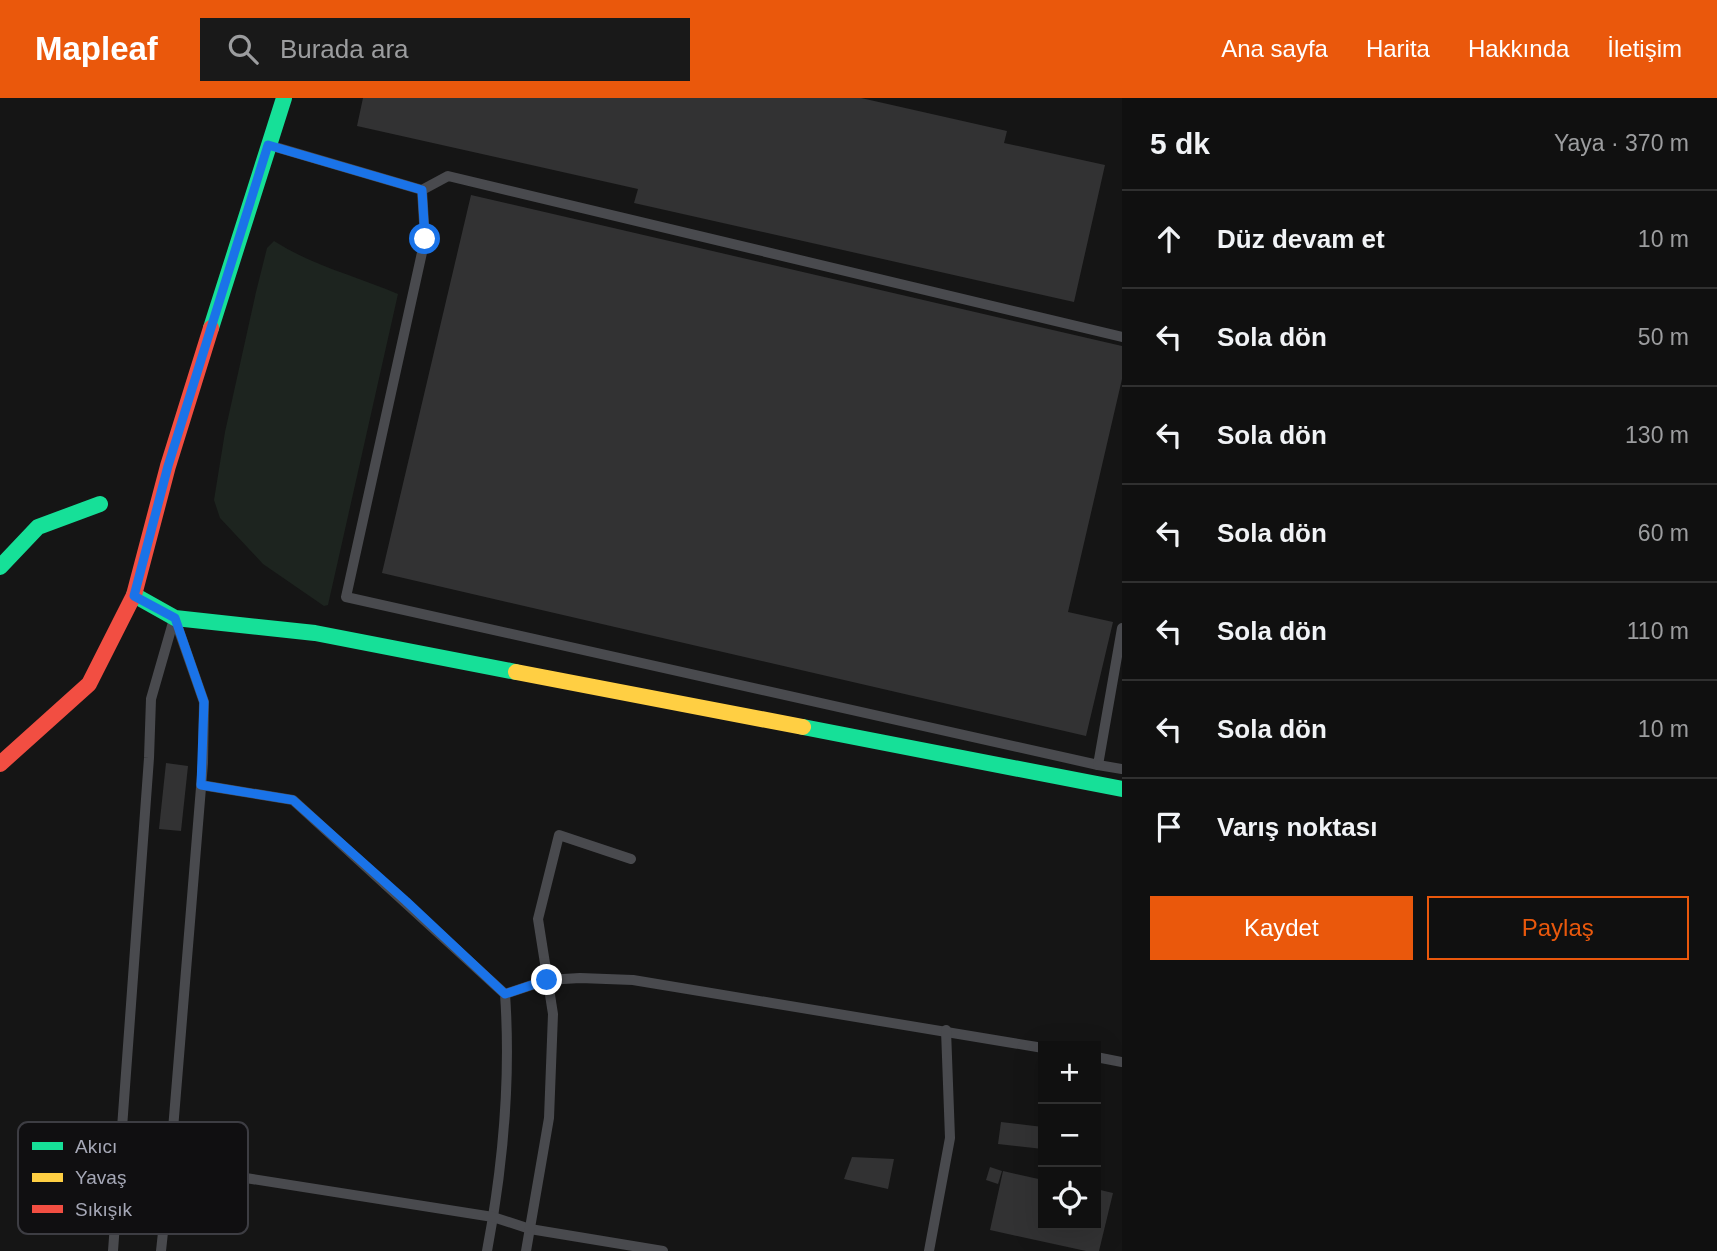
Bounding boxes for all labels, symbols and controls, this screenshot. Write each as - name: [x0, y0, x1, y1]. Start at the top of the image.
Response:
- search box: [200, 18, 690, 81]
- text: Mapleaf: [35, 30, 158, 67]
- icon: search: [224, 30, 262, 68]
- text: Burada ara: [280, 34, 409, 64]
- text: Ana sayfa: [1221, 35, 1328, 62]
- text: Harita: [1366, 35, 1430, 62]
- text: Hakkında: [1468, 35, 1569, 62]
- text: İletişim: [1607, 35, 1682, 62]
- text: 5 dk: [1150, 127, 1210, 160]
- text: Yaya · 370 m: [1554, 130, 1689, 156]
- icon: ahead: [1150, 220, 1188, 258]
- route start: [409, 223, 440, 254]
- text: Düz devam et: [1217, 224, 1385, 254]
- text: 10 m: [1638, 226, 1689, 252]
- icon: left: [1150, 318, 1188, 356]
- text: Sola dön: [1217, 322, 1327, 352]
- text: 50 m: [1638, 324, 1689, 350]
- icon: left: [1150, 416, 1188, 454]
- text: Sola dön: [1217, 420, 1327, 450]
- text: 130 m: [1625, 422, 1689, 448]
- icon: left: [1150, 514, 1188, 552]
- text: Sola dön: [1217, 518, 1327, 548]
- text: 60 m: [1638, 520, 1689, 546]
- icon: left: [1150, 612, 1188, 650]
- text: Sola dön: [1217, 616, 1327, 646]
- text: 110 m: [1627, 618, 1689, 644]
- icon: left: [1150, 710, 1188, 748]
- text: Sola dön: [1217, 714, 1327, 744]
- text: 10 m: [1638, 716, 1689, 742]
- icon: arrive: [1150, 808, 1188, 846]
- text: Varış noktası: [1217, 812, 1377, 842]
- button: Kaydet: [1150, 896, 1413, 960]
- button: Paylaş: [1427, 896, 1689, 960]
- route end: [531, 964, 562, 995]
- map controls: [1038, 1041, 1101, 1230]
- button: +: [1038, 1041, 1101, 1104]
- button: −: [1038, 1104, 1101, 1167]
- legend: [18, 1122, 248, 1234]
- text: Akıcı: [75, 1136, 117, 1157]
- text: Yavaş: [75, 1167, 126, 1188]
- button: locate: [1038, 1167, 1101, 1230]
- text: Sıkışık: [75, 1199, 133, 1220]

